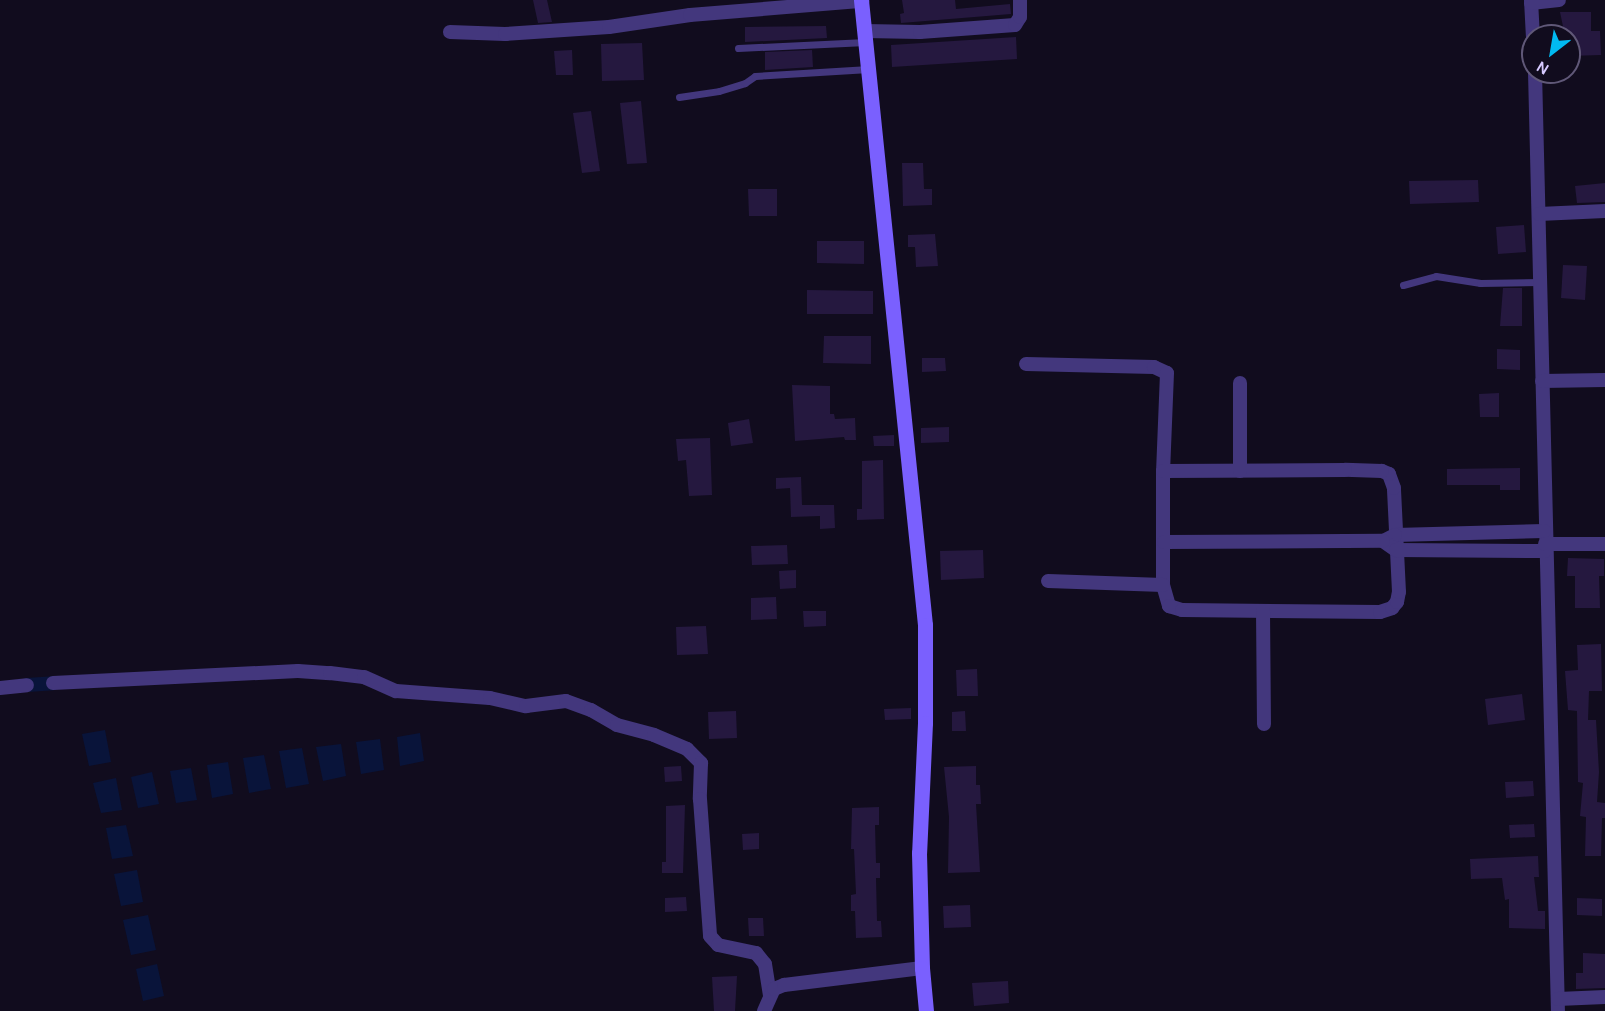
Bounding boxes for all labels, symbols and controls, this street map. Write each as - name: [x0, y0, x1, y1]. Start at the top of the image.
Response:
- north arrow: [1521, 24, 1581, 84]
- text: N: [1533, 57, 1552, 79]

